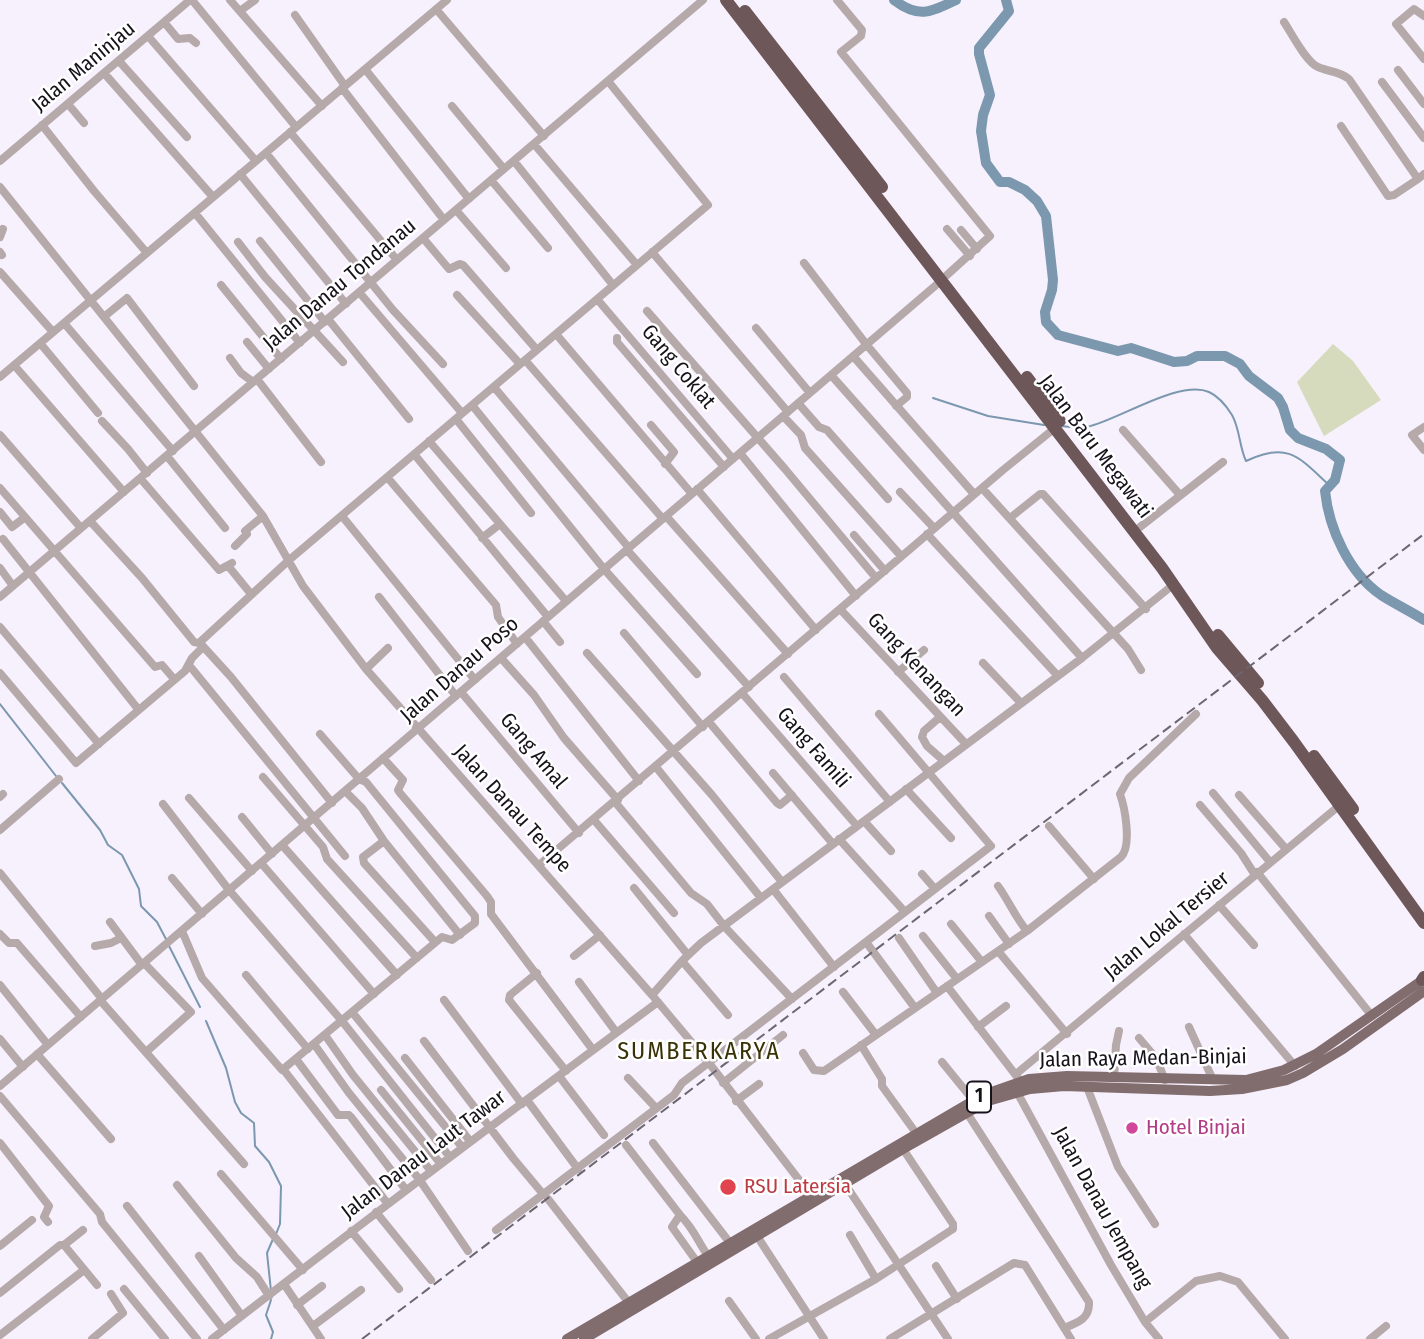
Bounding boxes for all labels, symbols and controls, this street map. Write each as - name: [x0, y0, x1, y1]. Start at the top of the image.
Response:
- street label: Jalan Maninjau: [27, 17, 141, 117]
- street label: Jalan Danau Tondanau: [258, 214, 422, 356]
- street label: Gang Coklat: [636, 320, 720, 414]
- street label: Jalan Baru Megawati: [1033, 370, 1157, 524]
- street label: Gang Kenangan: [862, 608, 970, 722]
- street label: Jalan Danau Poso: [396, 612, 524, 728]
- street label: Gang Famili: [771, 702, 855, 794]
- street label: Gang Amal: [494, 708, 572, 794]
- street label: Jalan Danau Tempe: [448, 740, 576, 878]
- street label: Jalan Lokal Tersier: [1099, 866, 1235, 986]
- district label: SUMBERKARYA: [619, 1038, 779, 1066]
- street label: Jalan Raya Medan-Binjai: [1039, 1045, 1247, 1073]
- road number: 1: [967, 1082, 991, 1112]
- street label: Jalan Danau Laut Tawar: [337, 1085, 511, 1225]
- place label: Hotel Binjai: [1146, 1115, 1246, 1141]
- marker: Hotel Binjai: [1124, 1120, 1140, 1136]
- street label: Jalan Danau Jempang: [1047, 1122, 1157, 1294]
- place label: RSU Latersia: [744, 1174, 851, 1200]
- marker: RSU Latersia: [718, 1177, 738, 1197]

